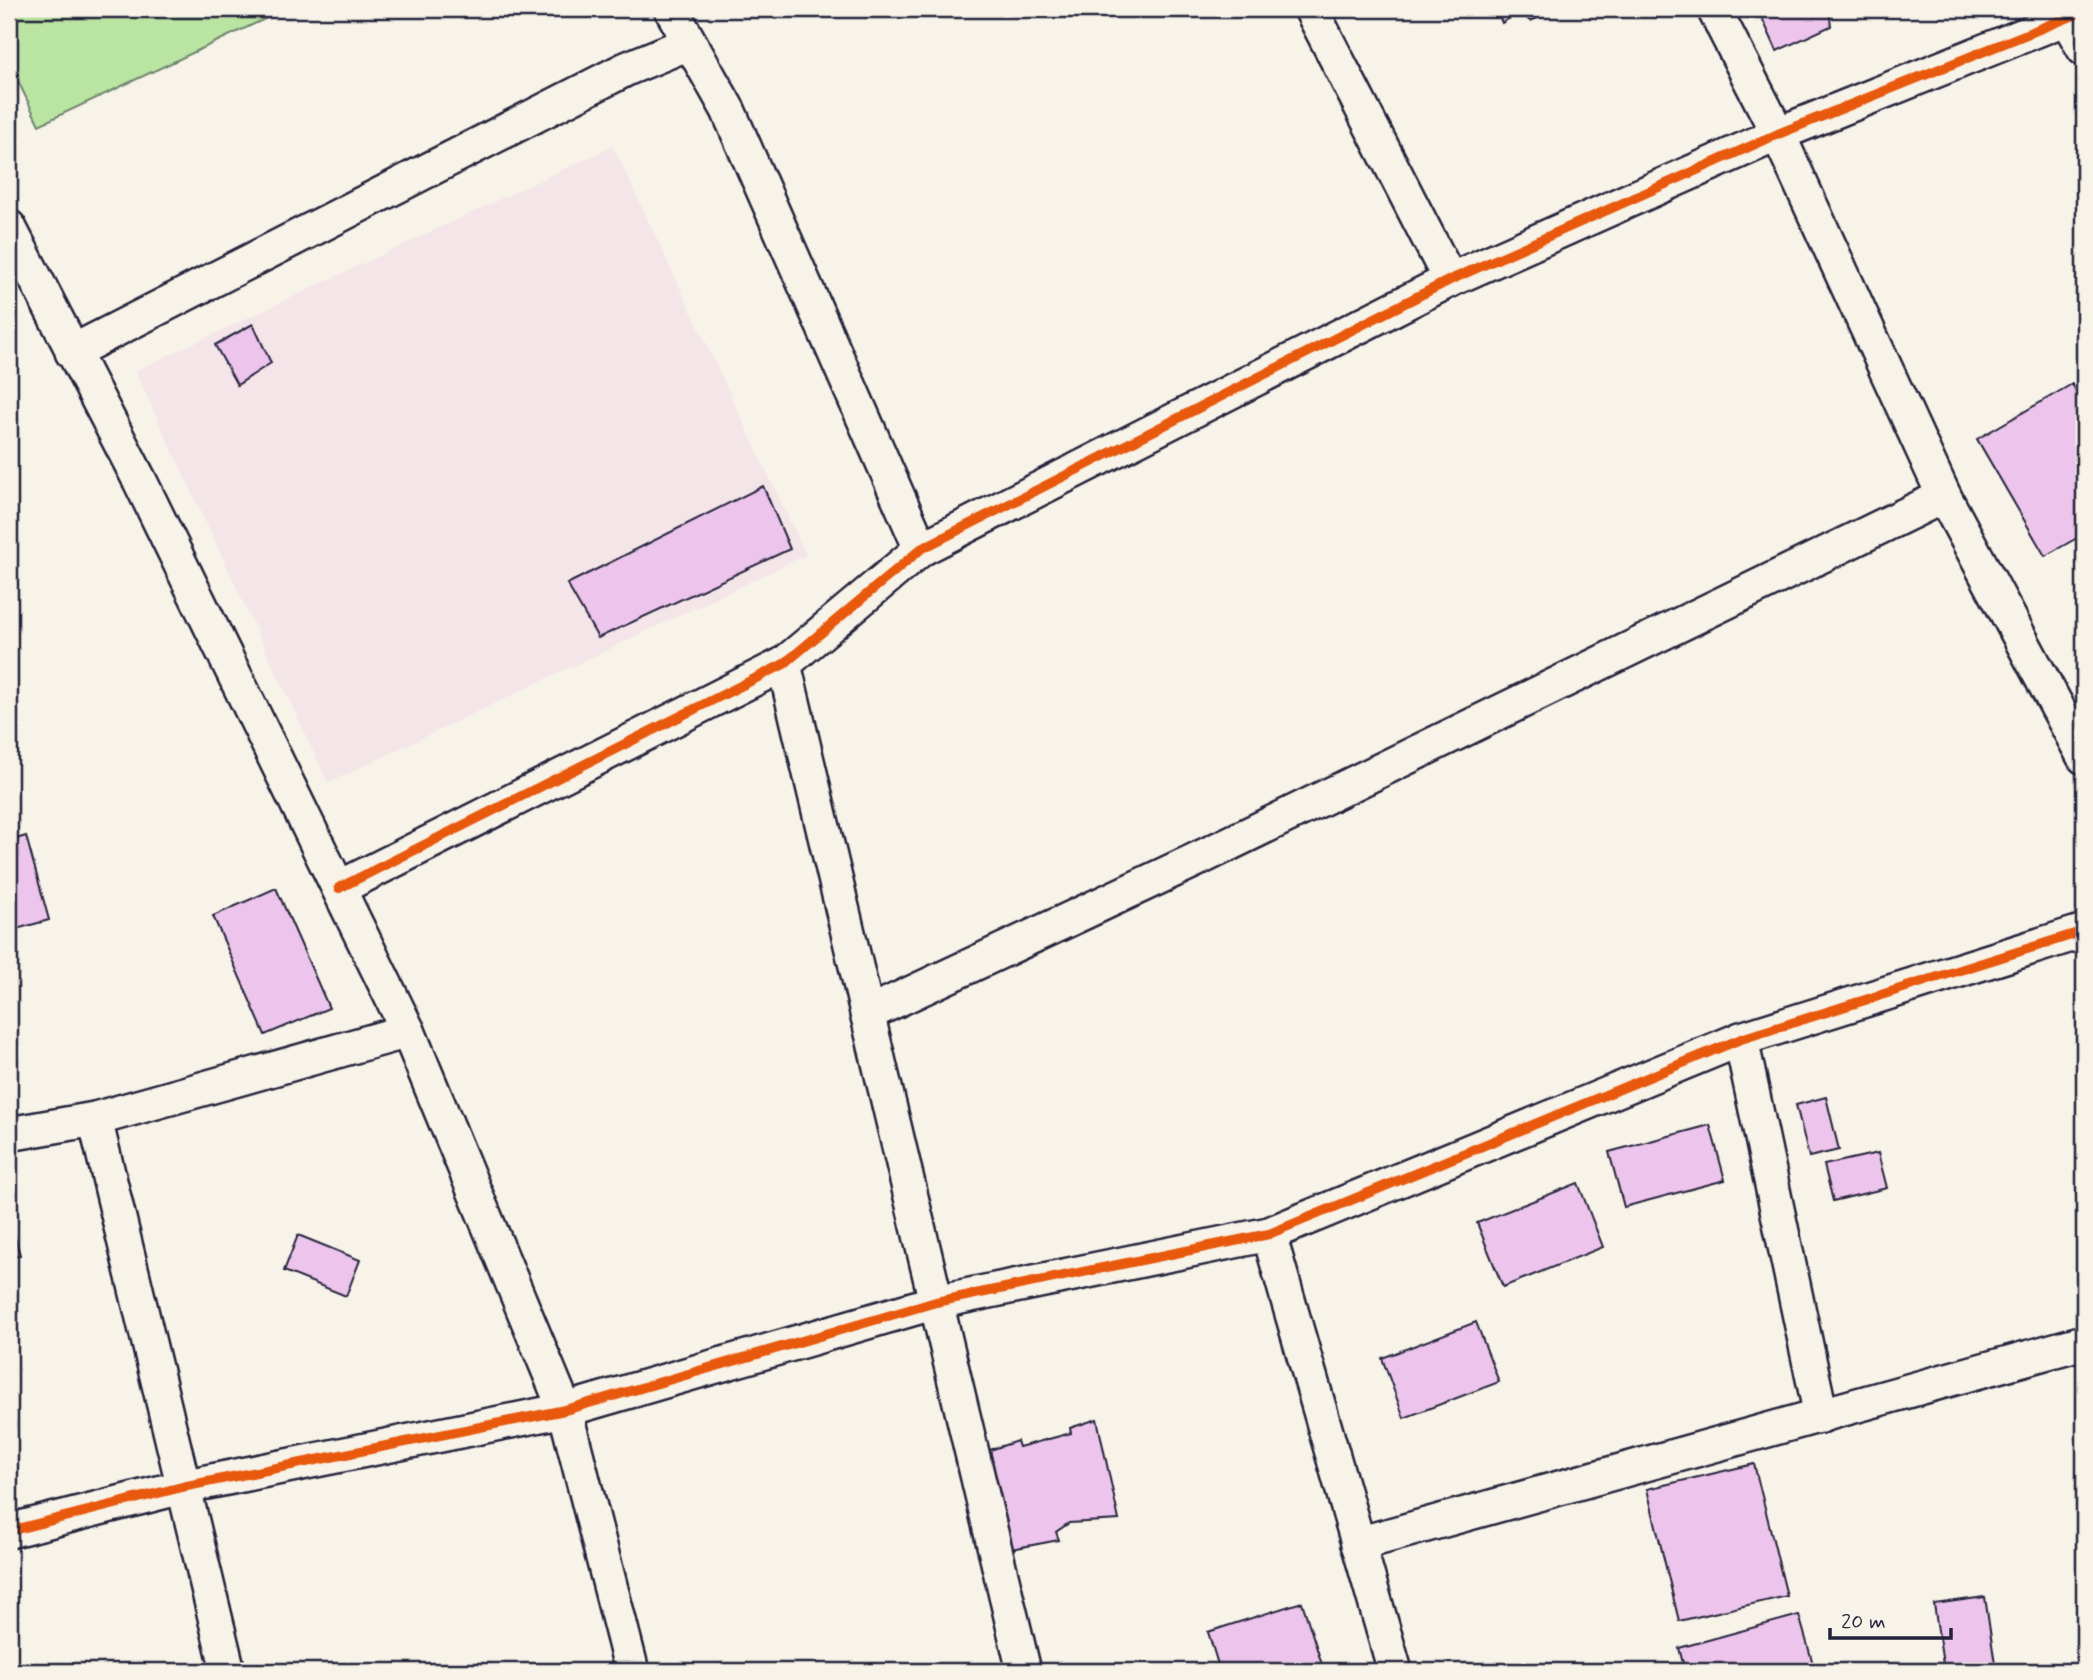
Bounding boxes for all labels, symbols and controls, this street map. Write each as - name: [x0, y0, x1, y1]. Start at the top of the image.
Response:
- scale bar: [1830, 1596, 1951, 1640]
- text: 20 m: [1841, 1608, 1886, 1636]

